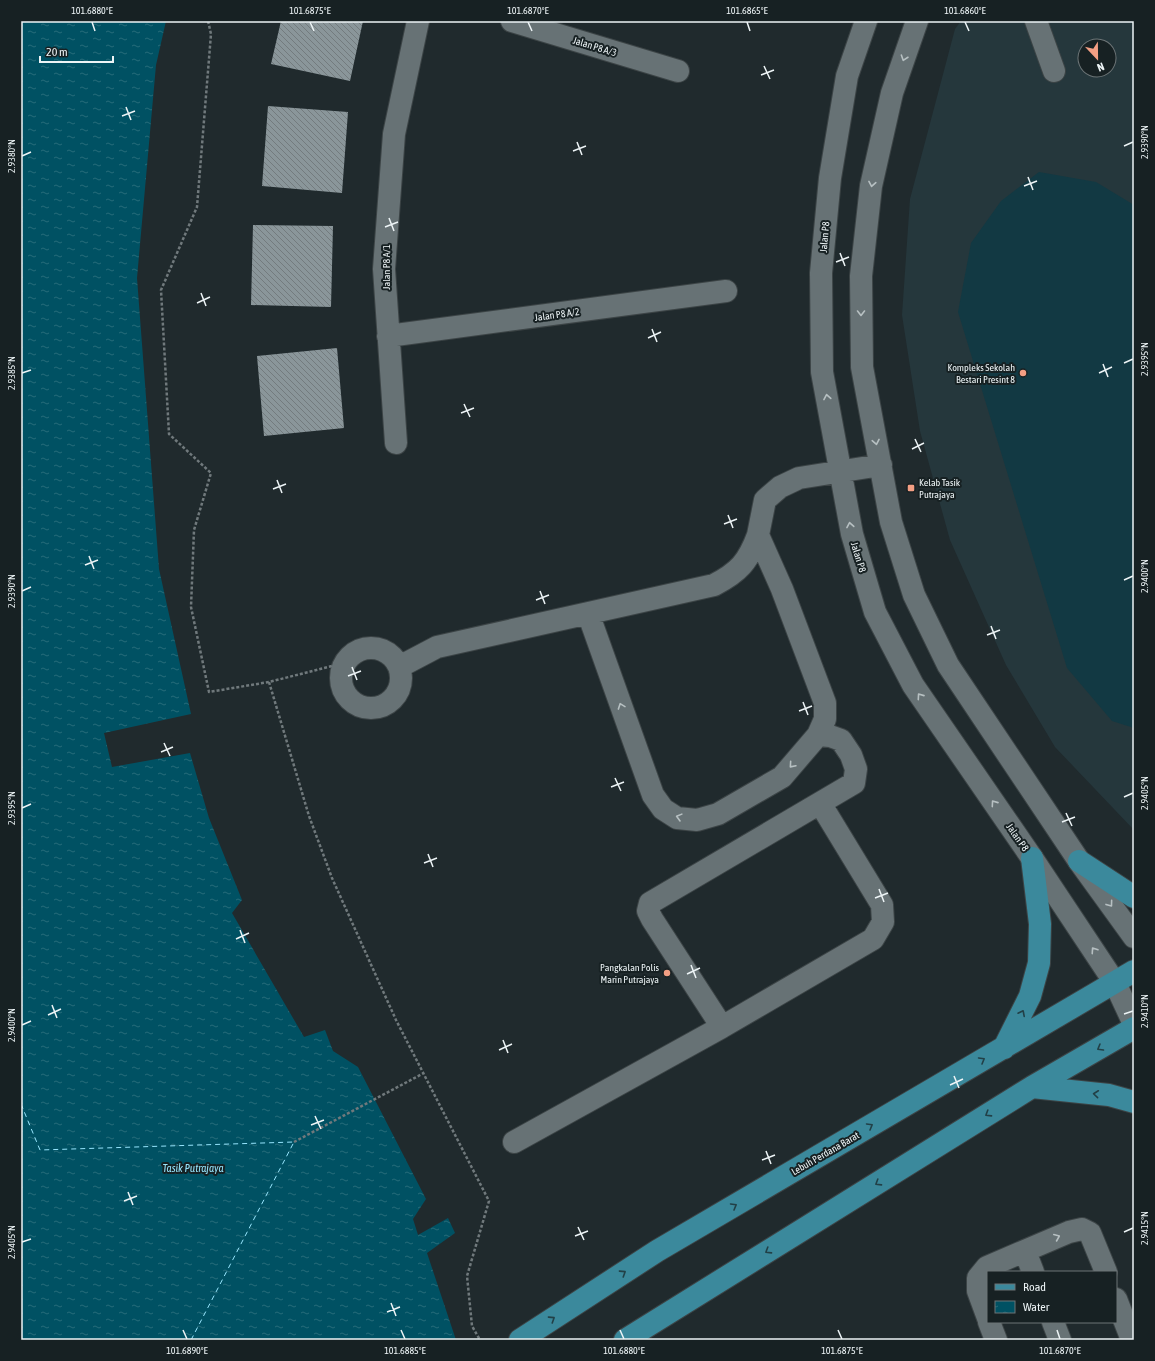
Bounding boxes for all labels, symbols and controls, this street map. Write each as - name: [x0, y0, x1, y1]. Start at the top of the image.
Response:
- text: 101.6880°E: [71, 5, 114, 16]
- text: 101.6875°E: [289, 5, 332, 16]
- text: 101.6870°E: [507, 5, 550, 16]
- text: 101.6865°E: [726, 5, 769, 16]
- text: 101.6860°E: [944, 5, 987, 16]
- street label: Jalan P8 A/3: [572, 35, 618, 58]
- scale bar: [40, 38, 113, 64]
- north arrow: [1077, 38, 1117, 78]
- text: 20 m: [46, 45, 68, 59]
- one-way arrow: [900, 54, 909, 61]
- text: N: [1095, 60, 1106, 74]
- text: 2.9390°N: [1139, 125, 1150, 159]
- text: 2.9380°N: [6, 139, 17, 173]
- one-way arrow: [868, 181, 876, 187]
- street label: Jalan P8: [818, 221, 831, 253]
- street label: Jalan P8 A/1: [381, 244, 392, 290]
- street label: Jalan P8 A/2: [534, 306, 581, 323]
- one-way arrow: [857, 310, 865, 316]
- text: 2.9395°N: [1139, 342, 1150, 376]
- text: 2.9385°N: [6, 356, 17, 390]
- place label: Kompleks Sekolah Bestari Presint 8: [947, 362, 1015, 385]
- marker: Kompleks Sekolah Bestari Presint 8: [1018, 368, 1028, 378]
- one-way arrow: [823, 394, 832, 400]
- one-way arrow: [871, 438, 880, 445]
- place label: Kelab Tasik Putrajaya: [919, 477, 961, 500]
- marker: Kelab Tasik Putrajaya: [906, 483, 916, 493]
- one-way arrow: [846, 522, 855, 528]
- street label: Jalan P8: [849, 541, 868, 574]
- text: 2.9400°N: [1139, 559, 1150, 593]
- text: 2.9390°N: [6, 574, 17, 608]
- one-way arrow: [917, 693, 925, 700]
- one-way arrow: [618, 702, 626, 709]
- one-way arrow: [790, 760, 797, 767]
- text: 2.9405°N: [1139, 776, 1150, 810]
- text: 2.9395°N: [6, 791, 17, 825]
- one-way arrow: [991, 800, 999, 807]
- one-way arrow: [675, 813, 682, 822]
- street label: Jalan P8: [1004, 821, 1031, 853]
- one-way arrow: [1105, 900, 1112, 907]
- one-way arrow: [1091, 947, 1098, 954]
- place label: Pangkalan Polis Marin Putrajaya: [600, 962, 659, 985]
- marker: Pangkalan Polis Marin Putrajaya: [662, 968, 672, 978]
- text: 2.9410°N: [1139, 994, 1150, 1028]
- text: 2.9400°N: [6, 1008, 17, 1042]
- one-way arrow: [1017, 1009, 1025, 1017]
- one-way arrow: [1097, 1043, 1104, 1050]
- one-way arrow: [978, 1058, 985, 1065]
- one-way arrow: [1093, 1089, 1099, 1098]
- one-way arrow: [986, 1110, 993, 1117]
- one-way arrow: [866, 1124, 873, 1131]
- street label: Lebuh Perdana Barat: [789, 1130, 861, 1177]
- water label: Tasik Putrajaya: [162, 1162, 224, 1174]
- one-way arrow: [875, 1178, 882, 1186]
- one-way arrow: [730, 1203, 737, 1210]
- text: 2.9415°N: [1139, 1211, 1150, 1245]
- text: 2.9405°N: [6, 1225, 17, 1259]
- one-way arrow: [1053, 1234, 1061, 1242]
- one-way arrow: [765, 1247, 772, 1254]
- one-way arrow: [618, 1271, 625, 1278]
- legend: [987, 1271, 1117, 1323]
- text: Road: [1023, 1280, 1046, 1294]
- text: Water: [1023, 1300, 1050, 1314]
- one-way arrow: [548, 1316, 555, 1324]
- text: 101.6890°E: [166, 1345, 209, 1356]
- text: 101.6885°E: [384, 1345, 427, 1356]
- text: 101.6880°E: [603, 1345, 646, 1356]
- text: 101.6875°E: [821, 1345, 864, 1356]
- text: 101.6870°E: [1039, 1345, 1082, 1356]

